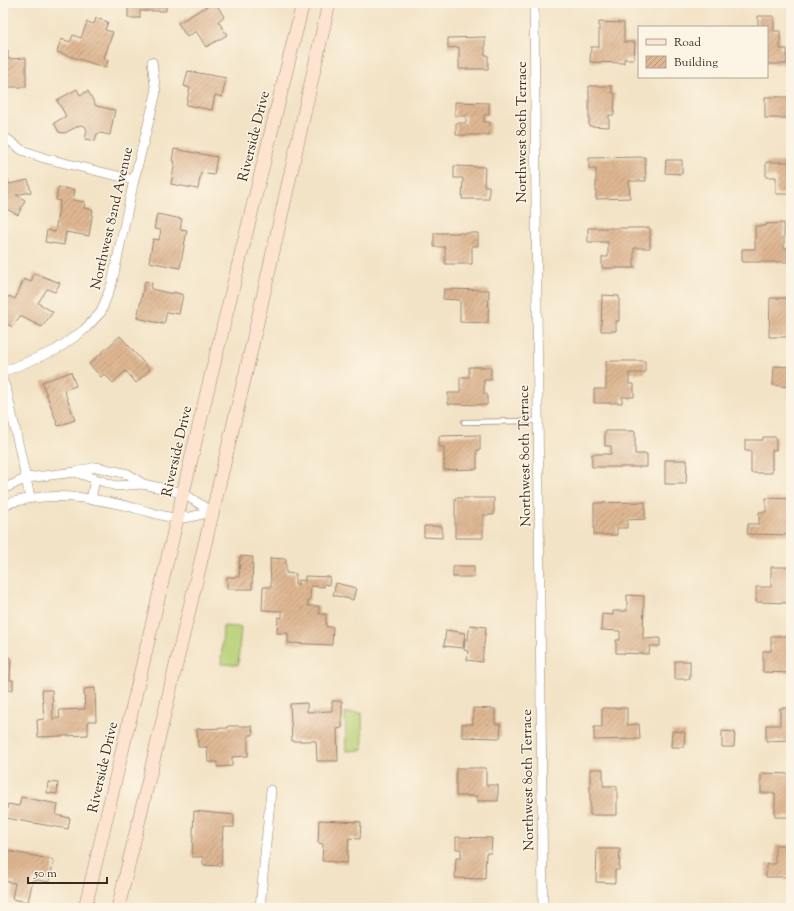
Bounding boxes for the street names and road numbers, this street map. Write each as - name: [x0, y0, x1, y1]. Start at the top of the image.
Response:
- street label: Northwest 80th Terrace: [513, 61, 533, 203]
- street label: Riverside Drive: [234, 89, 276, 184]
- street label: Northwest 82nd Avenue: [87, 145, 139, 292]
- street label: Northwest 80th Terrace: [515, 385, 537, 527]
- street label: Riverside Drive: [158, 404, 198, 499]
- street label: Northwest 80th Terrace: [518, 709, 540, 851]
- street label: Riverside Drive: [84, 720, 124, 815]

